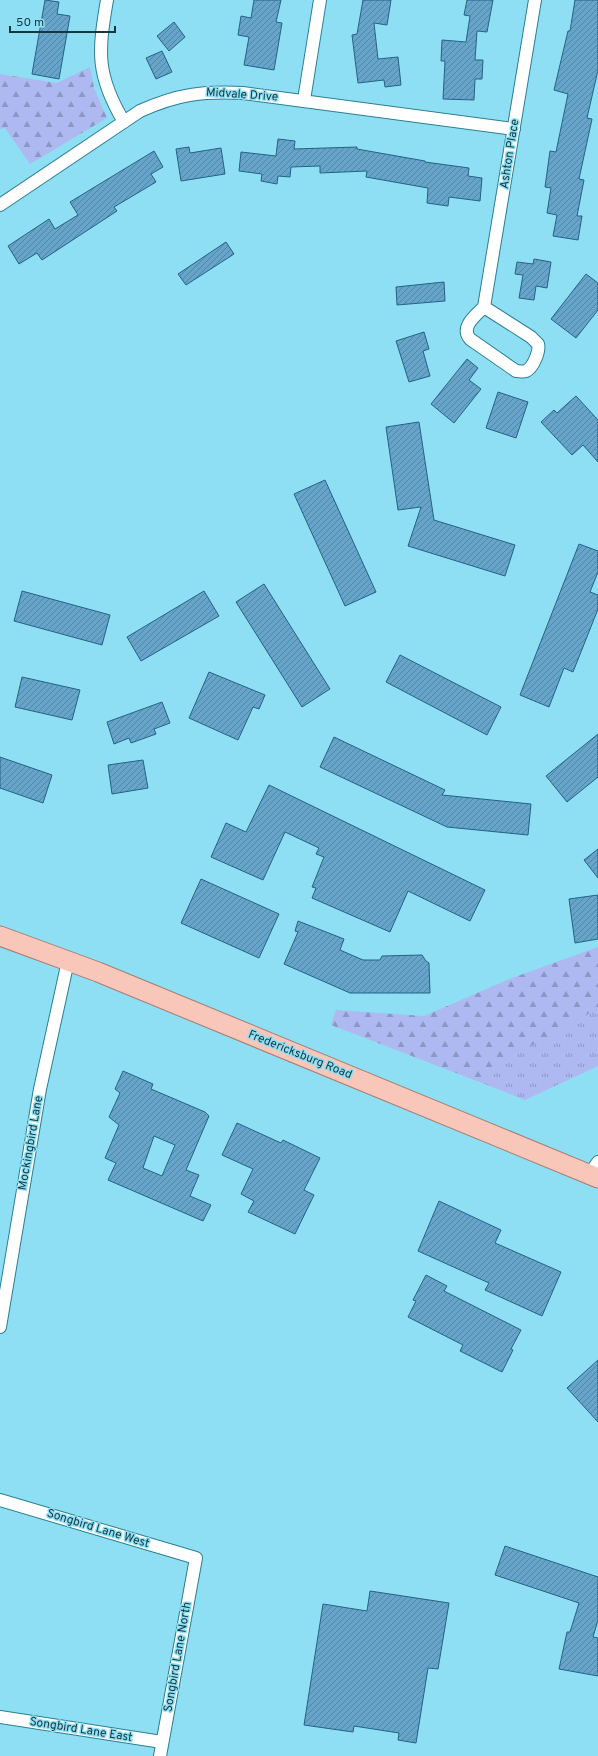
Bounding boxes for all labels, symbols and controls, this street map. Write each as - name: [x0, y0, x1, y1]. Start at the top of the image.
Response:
- scale bar: [10, 8, 115, 34]
- text: 50 m: [16, 15, 44, 31]
- street label: Midvale Drive: [205, 84, 279, 106]
- street label: Ashton Place: [497, 118, 523, 190]
- street label: Fredericksburg Road: [246, 1027, 354, 1083]
- street label: Mockingbird Lane: [15, 1094, 47, 1192]
- street label: Songbird Lane West: [45, 1506, 151, 1552]
- street label: Songbird Lane North: [160, 1601, 196, 1713]
- street label: Songbird Lane East: [28, 1714, 134, 1746]

